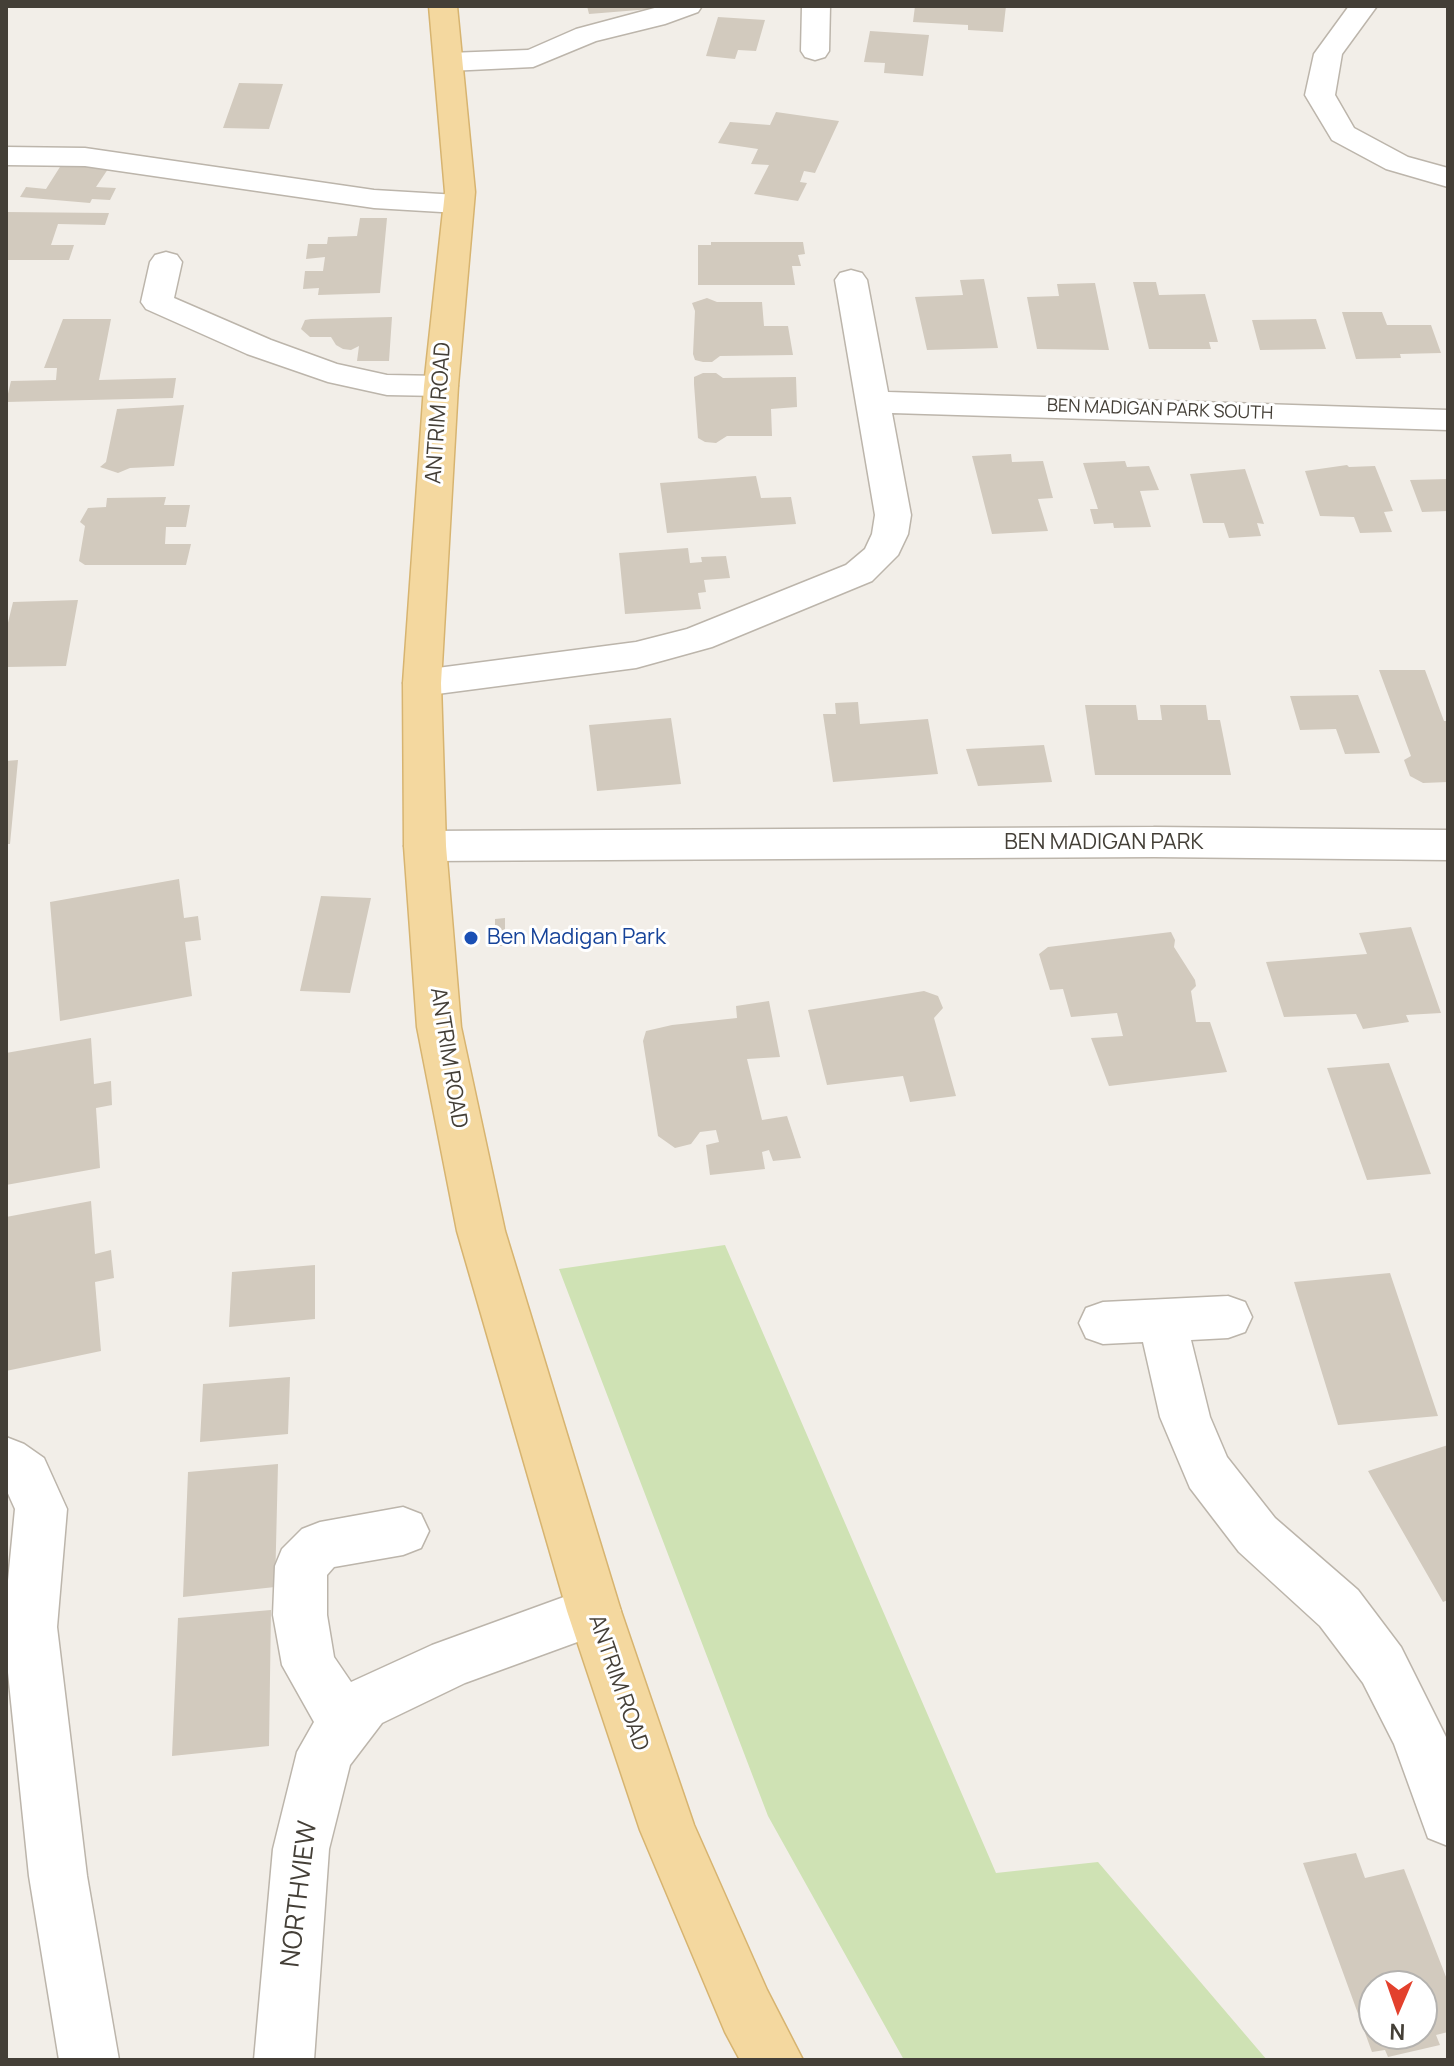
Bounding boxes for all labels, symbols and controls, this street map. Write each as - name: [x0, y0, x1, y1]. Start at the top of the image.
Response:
- street label: ANTRIM ROAD: [421, 341, 457, 485]
- street label: BEN MADIGAN PARK SOUTH: [1046, 395, 1274, 425]
- street label: BEN MADIGAN PARK: [1004, 830, 1204, 856]
- place label: Ben Madigan Park: [487, 925, 666, 951]
- marker: Ben Madigan Park: [462, 929, 480, 947]
- street label: ANTRIM ROAD: [424, 986, 472, 1130]
- street label: ANTRIM ROAD: [582, 1612, 654, 1754]
- street label: NORTHVIEW: [276, 1819, 324, 1969]
- north arrow: [1358, 1970, 1438, 2050]
- text: N: [1389, 2017, 1406, 2047]

